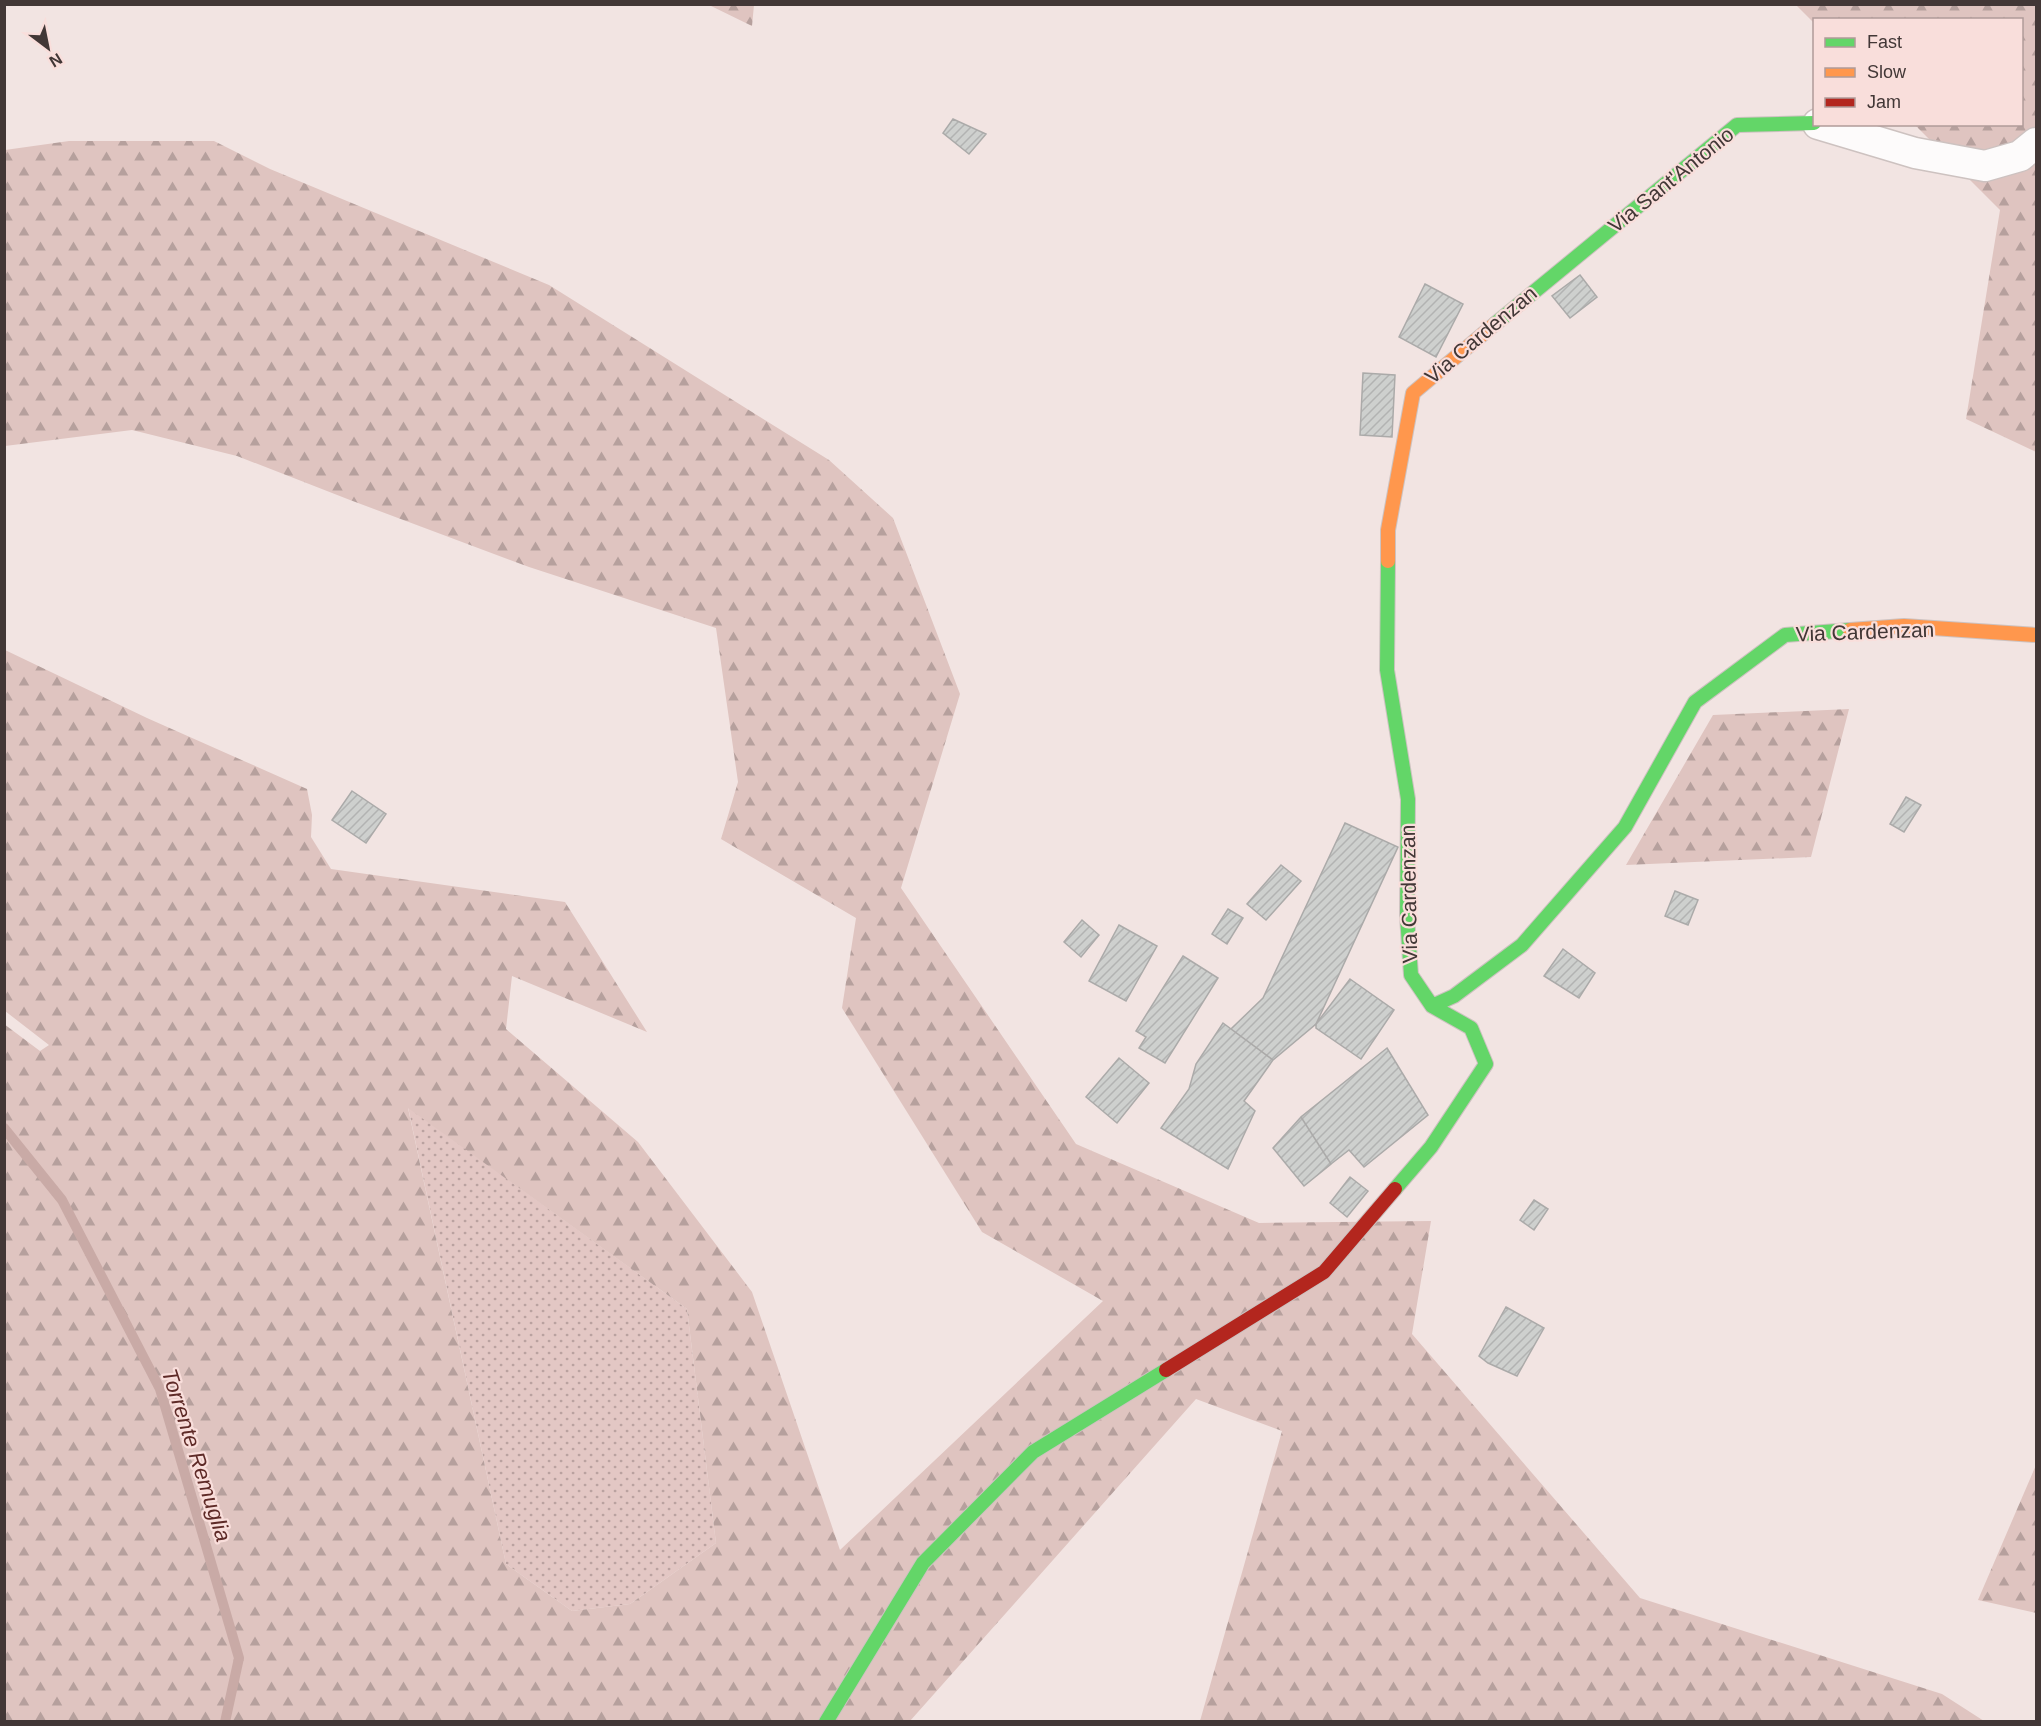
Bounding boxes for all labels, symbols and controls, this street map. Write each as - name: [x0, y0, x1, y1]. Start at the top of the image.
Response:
- north arrow: [18, 18, 78, 78]
- legend: [1813, 18, 2023, 126]
- text: Fast: [1867, 32, 1902, 52]
- text: N: [46, 50, 65, 71]
- text: Slow: [1867, 62, 1907, 82]
- text: Jam: [1867, 92, 1901, 112]
- street label: Via Sant'Antonio: [1604, 122, 1738, 237]
- street label: Via Cardenzan: [1420, 281, 1541, 388]
- street label: Via Cardenzan: [1795, 618, 1935, 645]
- street label: Via Cardenzan: [1396, 825, 1421, 963]
- water label: Torrente Remuglia: [157, 1366, 236, 1545]

